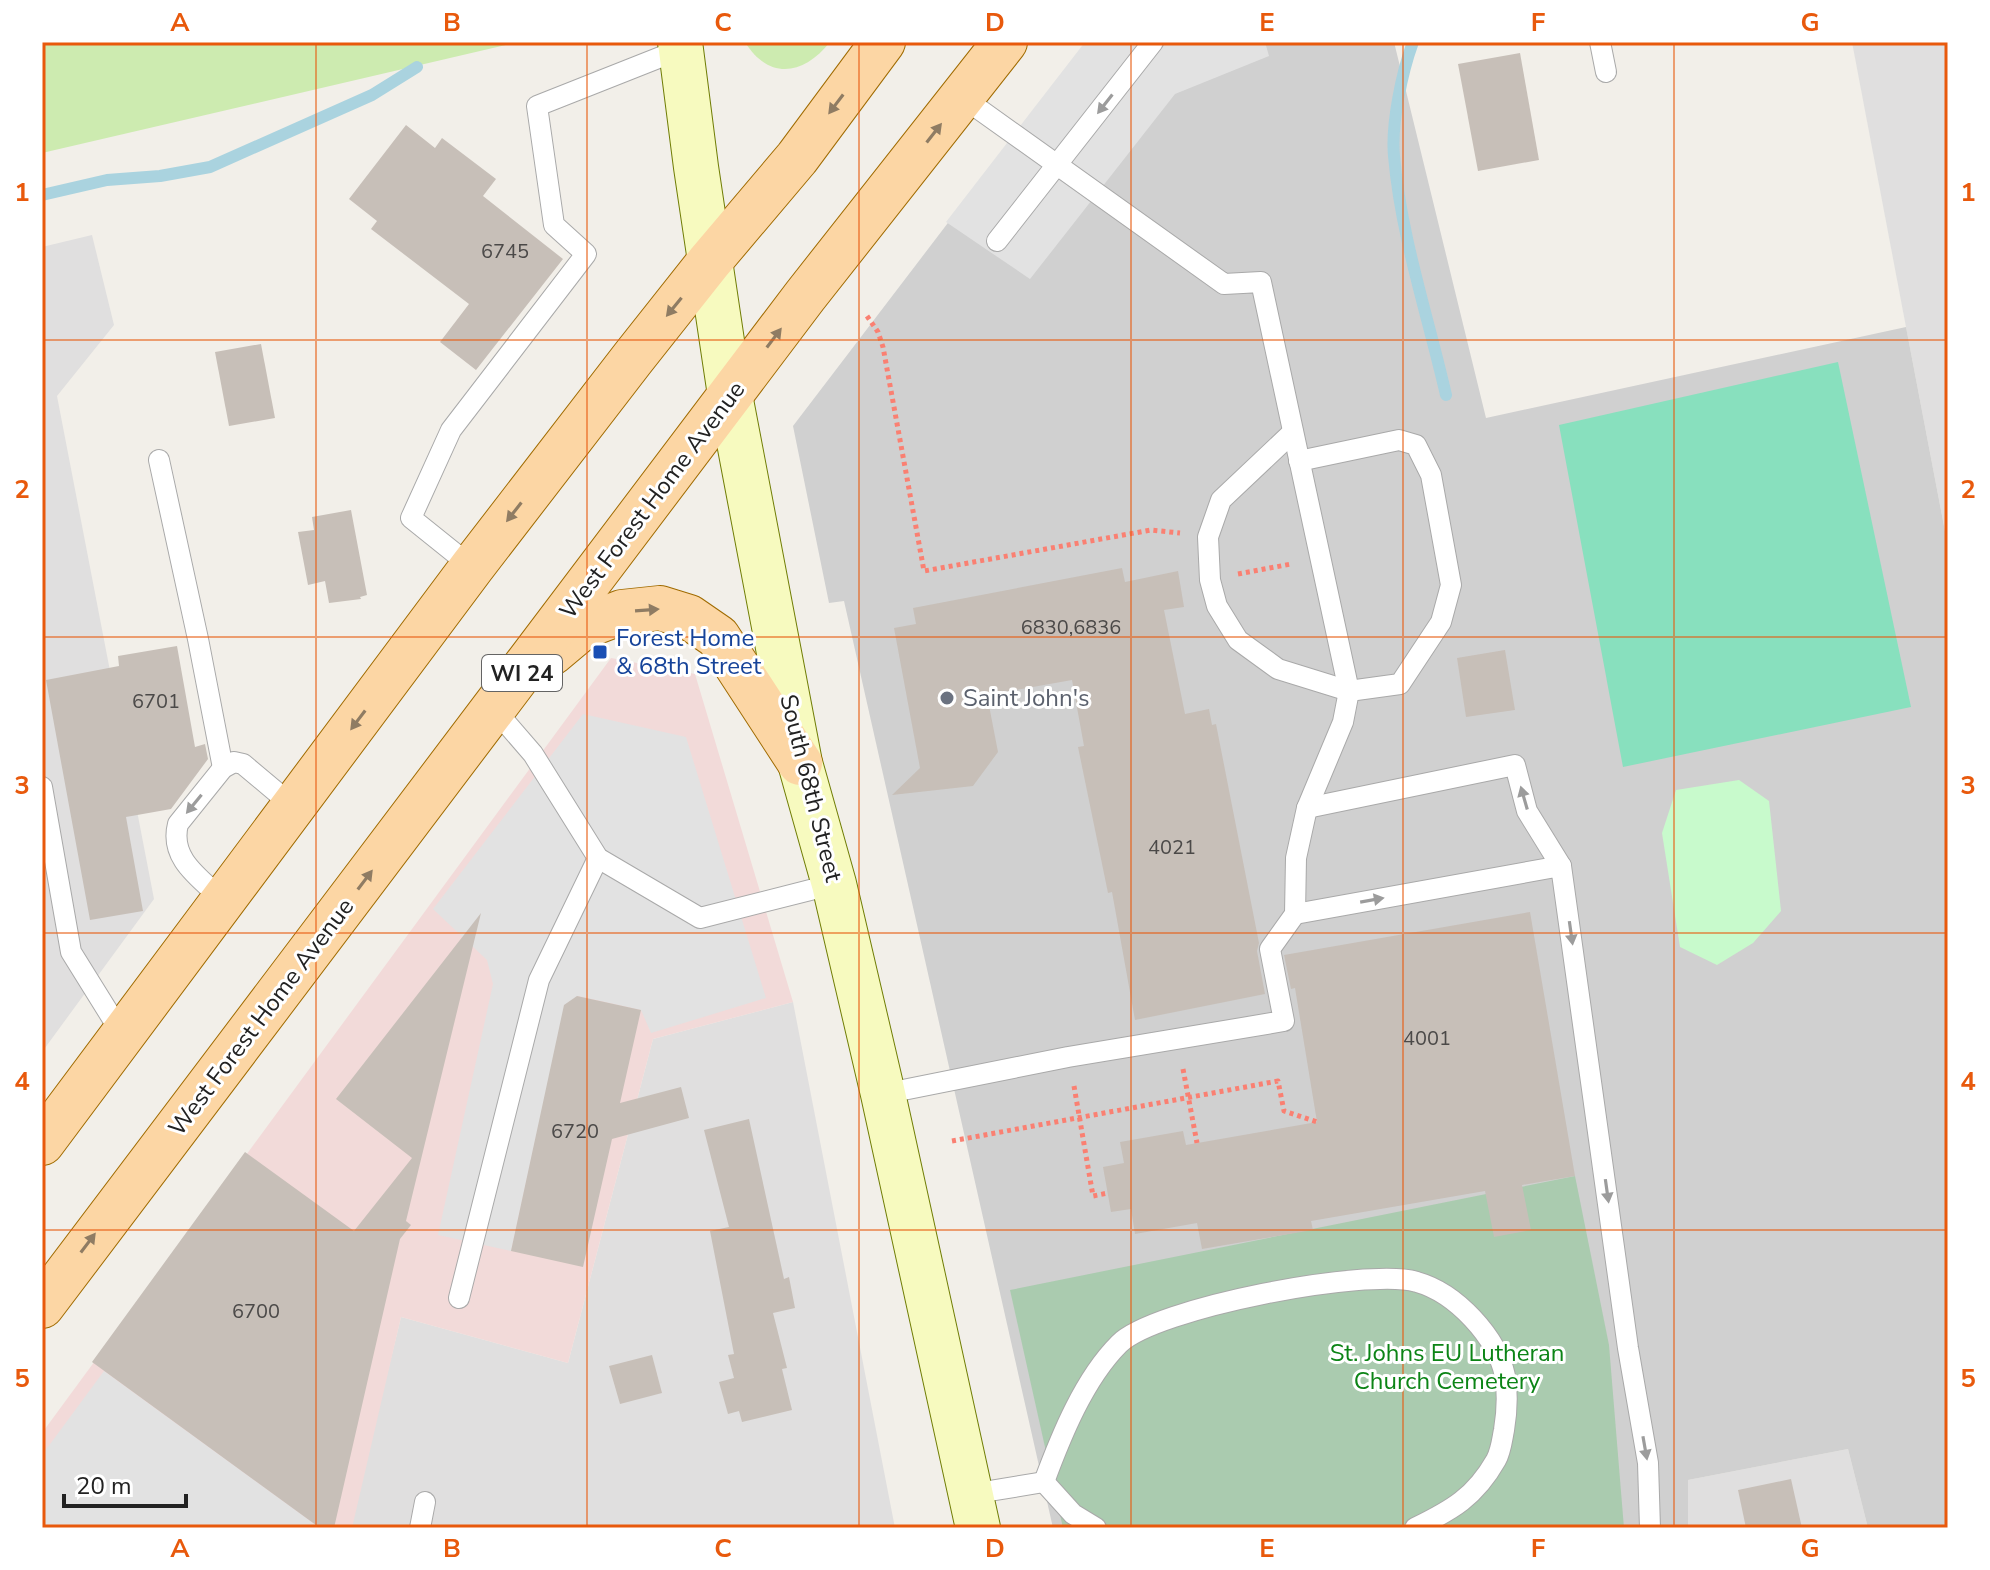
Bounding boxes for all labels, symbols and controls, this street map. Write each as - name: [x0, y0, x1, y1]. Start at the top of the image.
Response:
- text: A: [170, 5, 190, 40]
- text: B: [443, 5, 461, 40]
- text: C: [714, 5, 732, 40]
- text: D: [985, 5, 1005, 40]
- text: E: [1259, 5, 1275, 40]
- text: F: [1531, 5, 1545, 40]
- text: G: [1800, 5, 1820, 40]
- one-way arrow: [829, 94, 845, 114]
- one-way arrow: [1097, 94, 1113, 114]
- one-way arrow: [926, 123, 942, 143]
- text: 1: [14, 175, 30, 210]
- text: 1: [1960, 175, 1976, 210]
- house number: 6745: [481, 238, 529, 265]
- one-way arrow: [666, 297, 682, 317]
- one-way arrow: [766, 327, 782, 348]
- street label: West Forest Home Avenue: [552, 375, 752, 625]
- text: 2: [14, 472, 30, 507]
- text: 2: [1960, 472, 1976, 507]
- one-way arrow: [507, 502, 523, 522]
- one-way arrow: [635, 603, 660, 616]
- house number: 6830,6836: [1021, 614, 1121, 641]
- place label: Forest Home & 68th Street: [616, 622, 762, 682]
- marker: Forest Home & 68th Street: [591, 643, 609, 661]
- road number: WI 24: [482, 655, 562, 691]
- place label: Saint John's: [963, 682, 1089, 714]
- house number: 6701: [132, 688, 180, 715]
- marker: Saint John's: [938, 689, 956, 707]
- street label: South 68th Street: [772, 691, 850, 886]
- one-way arrow: [350, 710, 366, 730]
- text: 3: [14, 768, 30, 803]
- text: 3: [1960, 768, 1976, 803]
- one-way arrow: [1517, 786, 1530, 810]
- one-way arrow: [186, 794, 203, 814]
- house number: 4021: [1148, 834, 1196, 861]
- one-way arrow: [356, 870, 372, 891]
- street label: West Forest Home Avenue: [161, 892, 361, 1142]
- one-way arrow: [1360, 894, 1385, 906]
- one-way arrow: [1565, 921, 1578, 946]
- house number: 4001: [1403, 1025, 1451, 1052]
- text: 4: [14, 1064, 30, 1099]
- text: 4: [1960, 1064, 1976, 1099]
- house number: 6720: [551, 1118, 599, 1145]
- one-way arrow: [1601, 1179, 1614, 1204]
- one-way arrow: [80, 1233, 96, 1253]
- house number: 6700: [232, 1298, 280, 1325]
- park label: St. Johns EU Lutheran Church Cemetery: [1330, 1337, 1564, 1397]
- text: 5: [14, 1361, 30, 1396]
- text: 5: [1960, 1361, 1976, 1396]
- one-way arrow: [1640, 1436, 1652, 1461]
- scale bar: [64, 1458, 186, 1508]
- text: 20 m: [76, 1470, 132, 1502]
- text: A: [170, 1531, 190, 1566]
- text: B: [443, 1531, 461, 1566]
- text: C: [714, 1531, 732, 1566]
- text: D: [985, 1531, 1005, 1566]
- text: E: [1259, 1531, 1275, 1566]
- text: F: [1531, 1531, 1545, 1566]
- text: G: [1800, 1531, 1820, 1566]

